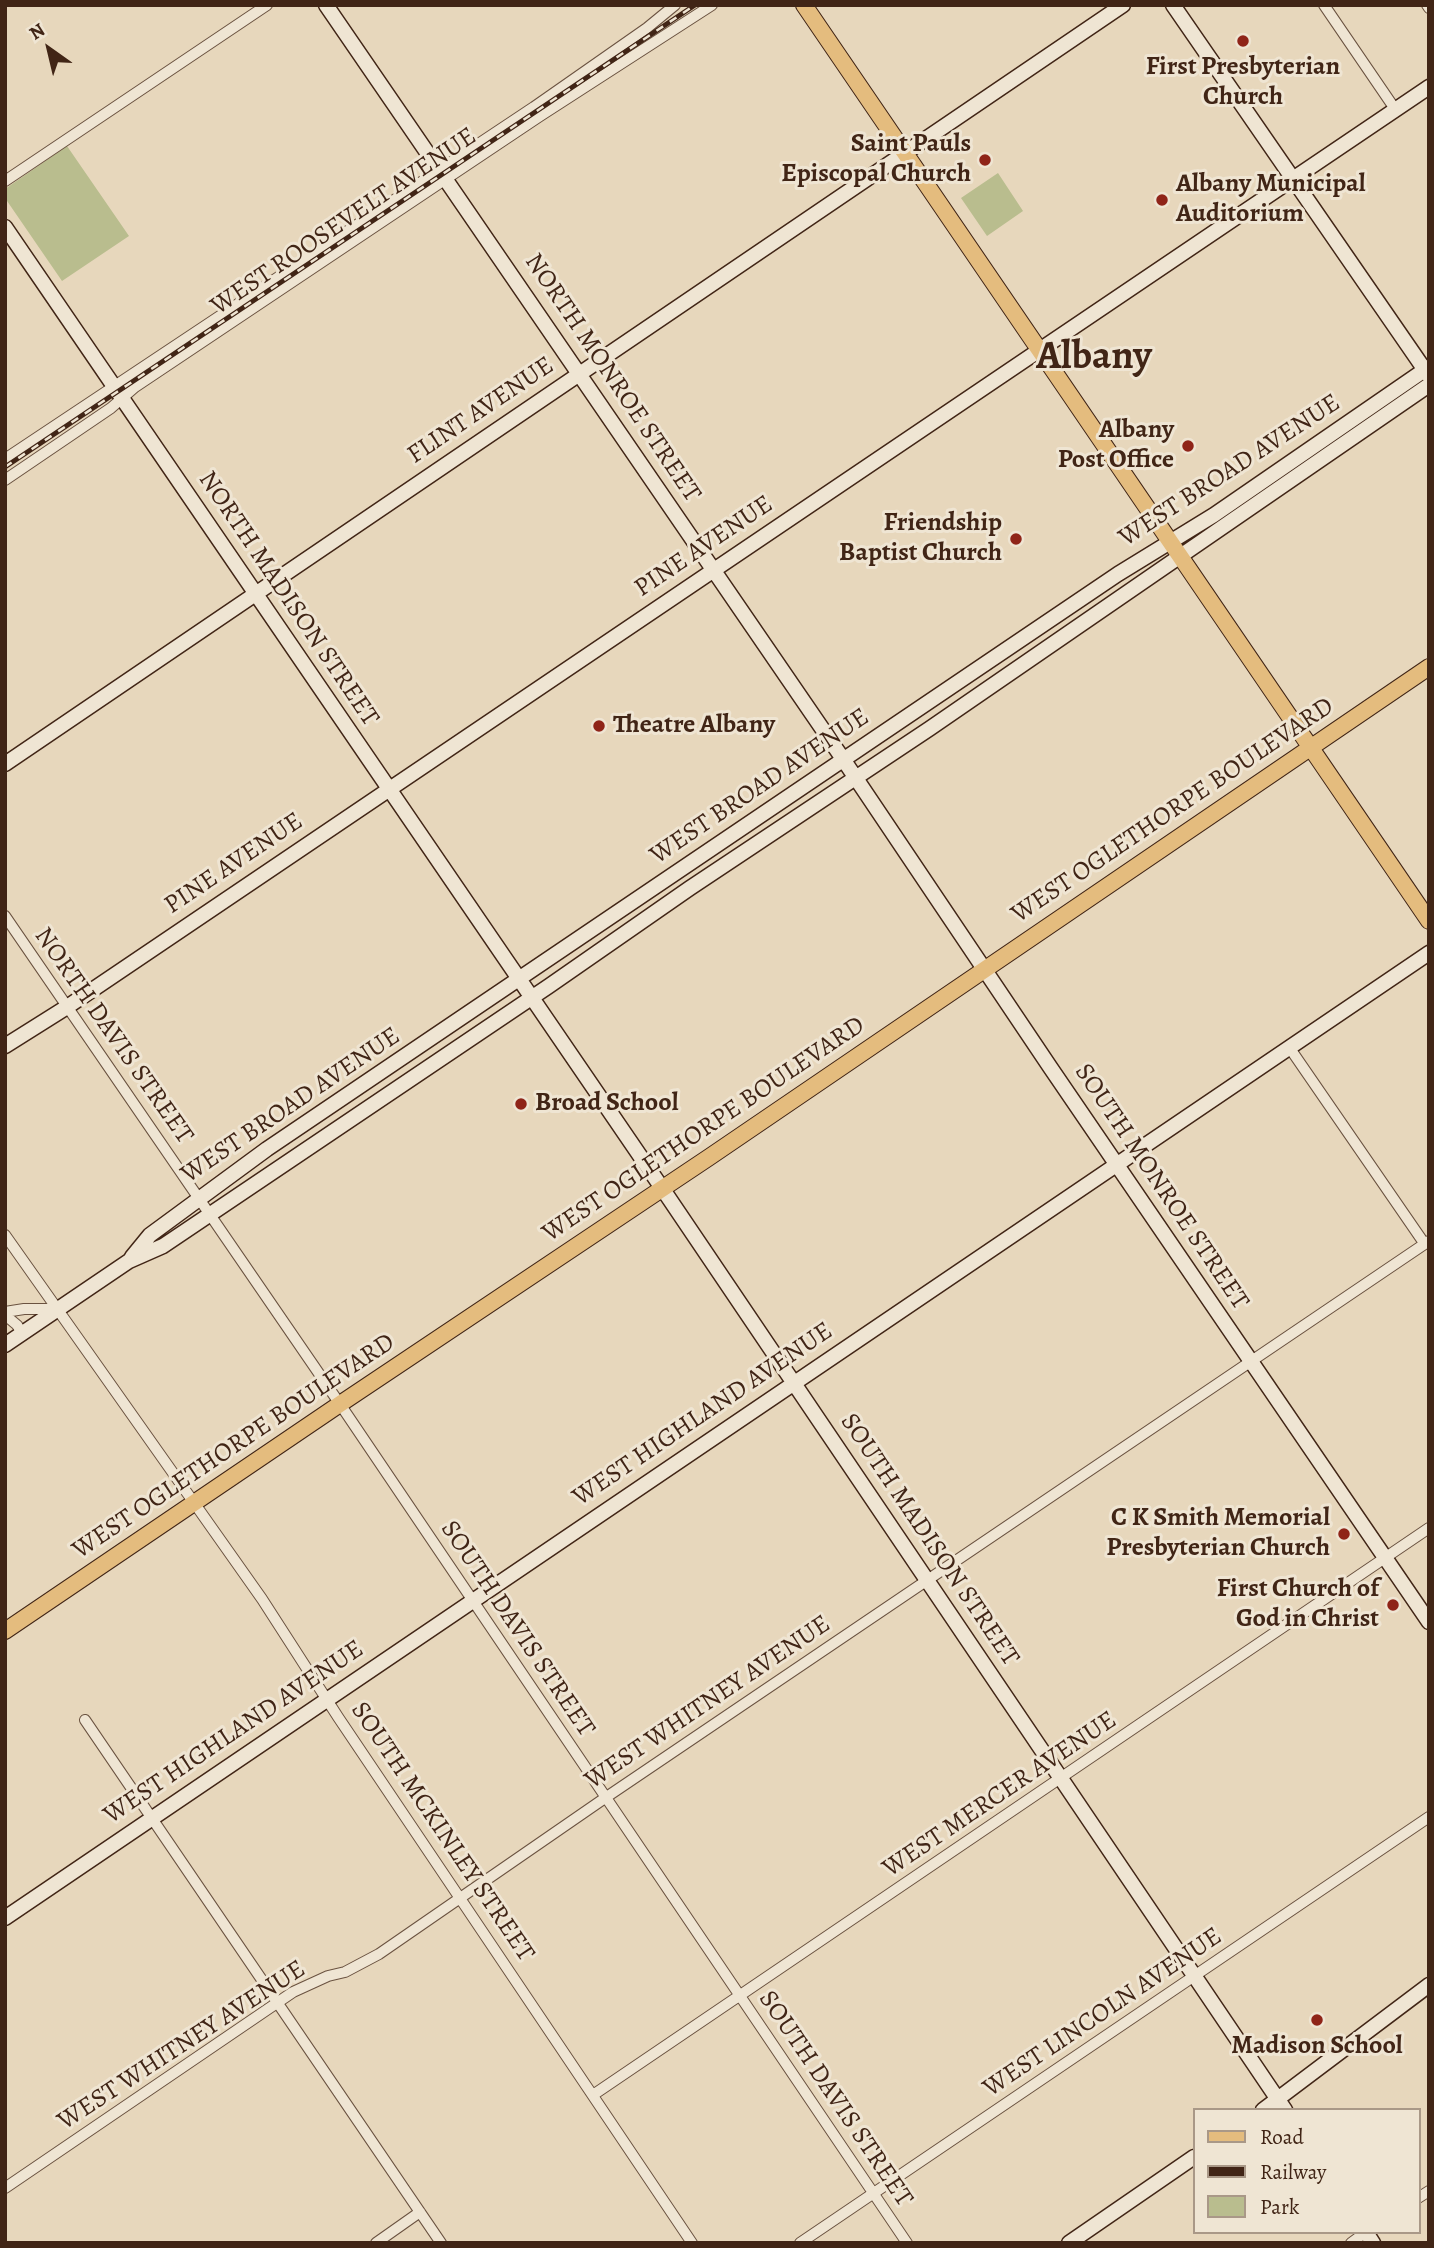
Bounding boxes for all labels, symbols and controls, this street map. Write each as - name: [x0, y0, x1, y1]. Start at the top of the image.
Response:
- north arrow: [14, 14, 84, 84]
- text: N: [24, 17, 50, 46]
- marker: First Presbyterian Church: [1235, 33, 1251, 49]
- place label: First Presbyterian Church: [1146, 52, 1340, 114]
- street label: WEST ROOSEVELT AVENUE: [205, 121, 483, 323]
- place label: Saint Pauls Episcopal Church: [781, 129, 971, 190]
- marker: Saint Pauls Episcopal Church: [977, 152, 993, 168]
- place label: Albany Municipal Auditorium: [1176, 169, 1366, 230]
- marker: Albany Municipal Auditorium: [1154, 192, 1170, 208]
- street label: NORTH MONROE STREET: [517, 248, 707, 508]
- district label: Albany: [1036, 334, 1152, 382]
- street label: FLINT AVENUE: [402, 351, 560, 471]
- street label: WEST BROAD AVENUE: [1114, 388, 1346, 554]
- place label: Albany Post Office: [1058, 415, 1174, 476]
- marker: Albany Post Office: [1180, 438, 1196, 454]
- street label: NORTH MADISON STREET: [191, 466, 385, 732]
- street label: PINE AVENUE: [629, 489, 779, 605]
- place label: Friendship Baptist Church: [839, 508, 1002, 570]
- marker: Friendship Baptist Church: [1008, 531, 1024, 547]
- street label: WEST OGLETHORPE BOULEVARD: [1006, 691, 1340, 931]
- street label: WEST BROAD AVENUE: [645, 702, 875, 872]
- place label: Theatre Albany: [613, 710, 775, 742]
- marker: Theatre Albany: [591, 718, 607, 734]
- street label: PINE AVENUE: [159, 806, 309, 922]
- street label: NORTH DAVIS STREET: [27, 922, 199, 1150]
- street label: WEST OGLETHORPE BOULEVARD: [537, 1010, 871, 1250]
- street label: WEST BROAD AVENUE: [176, 1021, 406, 1191]
- street label: SOUTH MONROE STREET: [1067, 1058, 1255, 1316]
- place label: Broad School: [535, 1088, 679, 1120]
- marker: Broad School: [513, 1096, 529, 1112]
- street label: WEST HIGHLAND AVENUE: [567, 1316, 839, 1514]
- street label: WEST OGLETHORPE BOULEVARD: [67, 1327, 401, 1567]
- street label: SOUTH MADISON STREET: [833, 1408, 1025, 1672]
- place label: C K Smith Memorial Presbyterian Church: [1106, 1503, 1330, 1564]
- street label: SOUTH DAVIS STREET: [433, 1515, 601, 1743]
- marker: C K Smith Memorial Presbyterian Church: [1336, 1526, 1352, 1542]
- place label: First Church of God in Christ: [1217, 1574, 1379, 1636]
- marker: First Church of God in Christ: [1385, 1597, 1401, 1613]
- street label: WEST WHITNEY AVENUE: [579, 1609, 837, 1797]
- street label: WEST HIGHLAND AVENUE: [98, 1634, 370, 1832]
- street label: SOUTH MCKINLEY STREET: [343, 1696, 541, 1968]
- street label: WEST MERCER AVENUE: [877, 1705, 1123, 1885]
- street label: WEST LINCOLN AVENUE: [978, 1921, 1228, 2105]
- street label: WEST WHITNEY AVENUE: [52, 1954, 312, 2138]
- street label: SOUTH DAVIS STREET: [751, 1985, 919, 2213]
- marker: Madison School: [1309, 2012, 1325, 2028]
- place label: Madison School: [1231, 2031, 1403, 2063]
- legend: [1192, 2108, 1420, 2234]
- text: Road: [1260, 2123, 1304, 2151]
- text: Railway: [1260, 2158, 1326, 2186]
- text: Park: [1260, 2193, 1299, 2221]

